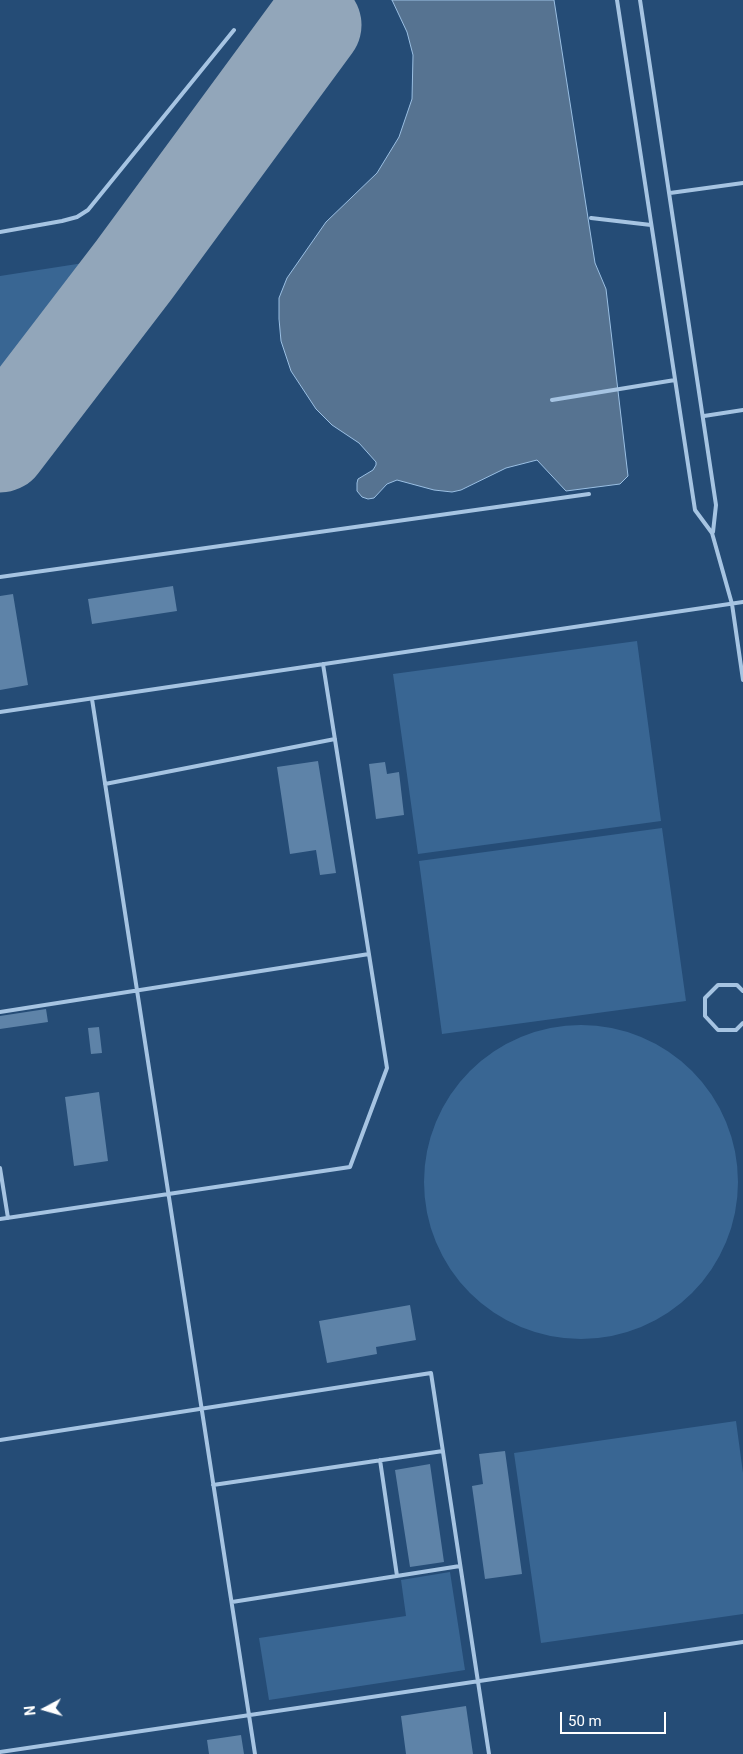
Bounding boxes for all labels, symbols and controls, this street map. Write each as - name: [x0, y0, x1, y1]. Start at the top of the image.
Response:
- north arrow: [20, 1684, 70, 1734]
- scale bar: [563, 1702, 669, 1734]
- text: N: [22, 1705, 39, 1716]
- text: 50 m: [568, 1712, 602, 1730]

